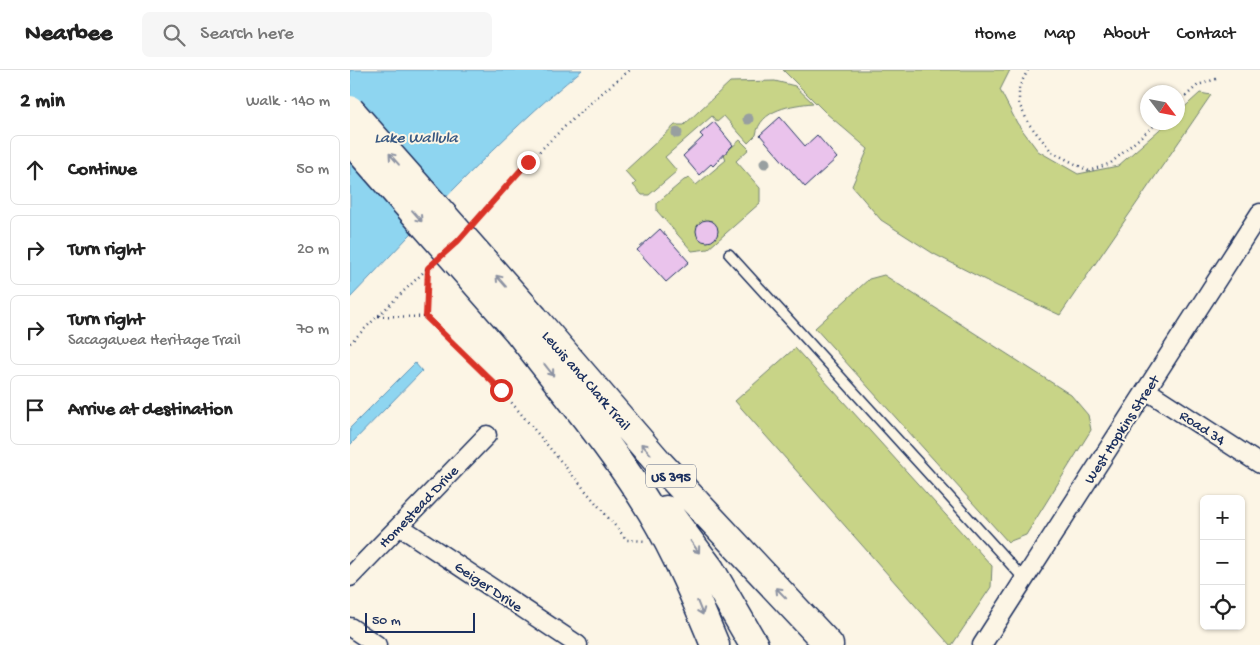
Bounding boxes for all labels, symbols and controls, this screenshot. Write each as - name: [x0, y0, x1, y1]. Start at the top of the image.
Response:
- search box: [142, 12, 492, 57]
- text: Nearbee: [25, 20, 112, 49]
- icon: search: [160, 21, 188, 49]
- text: Search here: [200, 23, 294, 46]
- text: Home: [974, 24, 1016, 45]
- text: Map: [1044, 24, 1075, 45]
- text: About: [1103, 24, 1149, 45]
- text: Contact: [1177, 24, 1235, 45]
- north arrow: [1140, 85, 1185, 130]
- text: 2 min: [20, 90, 65, 115]
- text: Walk · 140 m: [246, 93, 330, 112]
- water label: Lake Wallula: [374, 130, 459, 149]
- route end: [517, 151, 540, 174]
- one-way arrow: [388, 153, 399, 166]
- icon: ahead: [21, 156, 49, 184]
- text: Continue: [68, 159, 137, 182]
- text: 50 m: [296, 161, 329, 180]
- one-way arrow: [411, 210, 423, 223]
- icon: right: [21, 236, 49, 264]
- text: Turn right: [68, 239, 144, 262]
- text: 20 m: [297, 241, 329, 260]
- one-way arrow: [495, 275, 507, 288]
- text: Turn right: [68, 309, 144, 332]
- icon: right: [21, 316, 49, 344]
- text: 70 m: [296, 321, 329, 340]
- street label: Lewis and Clark Trail: [537, 328, 634, 435]
- text: Sacagawea Heritage Trail: [68, 332, 241, 351]
- one-way arrow: [543, 363, 554, 376]
- street label: West Hopkins Street: [1081, 371, 1165, 488]
- route start: [490, 379, 513, 402]
- icon: arrive: [21, 396, 49, 424]
- text: Arrive at destination: [68, 399, 232, 422]
- street label: Road 34: [1176, 407, 1228, 450]
- one-way arrow: [640, 442, 652, 455]
- street label: Homestead Drive: [376, 462, 463, 552]
- road number: US 395: [646, 464, 696, 488]
- map controls: [1200, 495, 1245, 630]
- button: +: [1200, 495, 1245, 540]
- one-way arrow: [690, 540, 700, 554]
- button: −: [1200, 540, 1245, 585]
- street label: Geiger Drive: [450, 558, 526, 617]
- button: locate: [1200, 585, 1245, 630]
- one-way arrow: [775, 587, 787, 600]
- one-way arrow: [695, 600, 705, 615]
- scale bar: [365, 610, 475, 633]
- text: 50 m: [372, 613, 401, 630]

